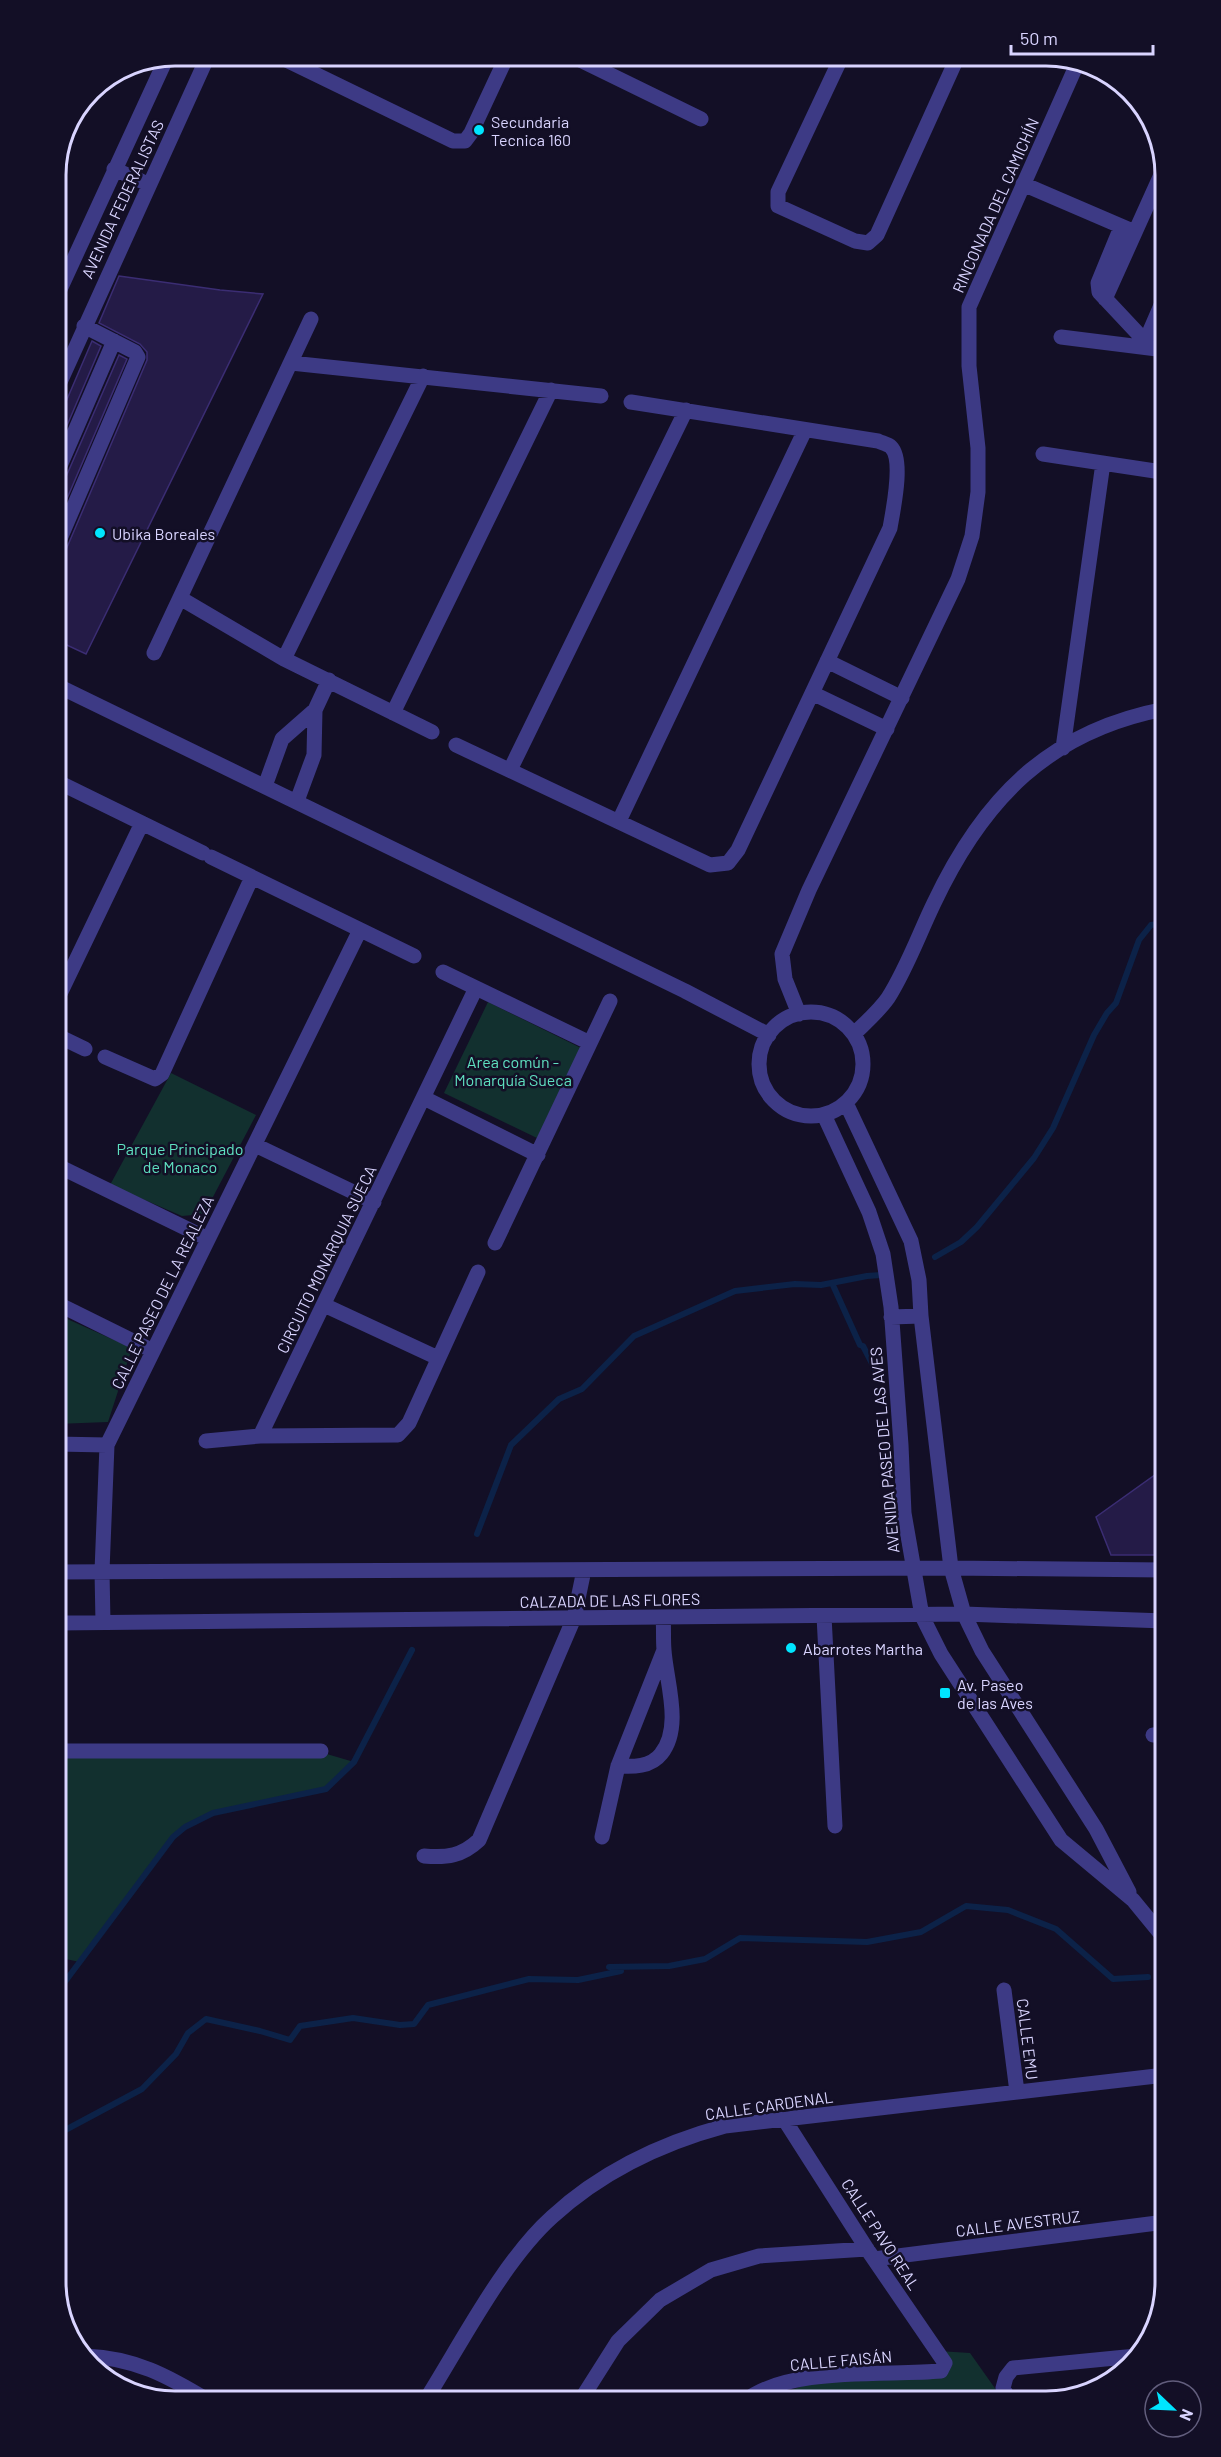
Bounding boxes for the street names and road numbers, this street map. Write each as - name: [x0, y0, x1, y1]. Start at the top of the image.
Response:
- street label: RINCONADA DEL CAMICHÍN: [948, 115, 1042, 295]
- street label: AVENIDA FEDERALISTAS: [77, 117, 167, 281]
- street label: CIRCUITO MONARQUIA SUECA: [272, 1162, 380, 1356]
- street label: CALLE PASEO DE LA REALEZA: [107, 1192, 217, 1392]
- street label: AVENIDA PASEO DE LAS AVES: [866, 1346, 902, 1554]
- street label: CALZADA DE LAS FLORES: [520, 1589, 700, 1611]
- street label: CALLE EMU: [1014, 1997, 1042, 2081]
- street label: CALLE CARDENAL: [704, 2087, 834, 2123]
- street label: CALLE PAVO REAL: [838, 2175, 924, 2293]
- street label: CALLE AVESTRUZ: [955, 2206, 1081, 2240]
- street label: CALLE FAISÁN: [789, 2346, 893, 2374]

